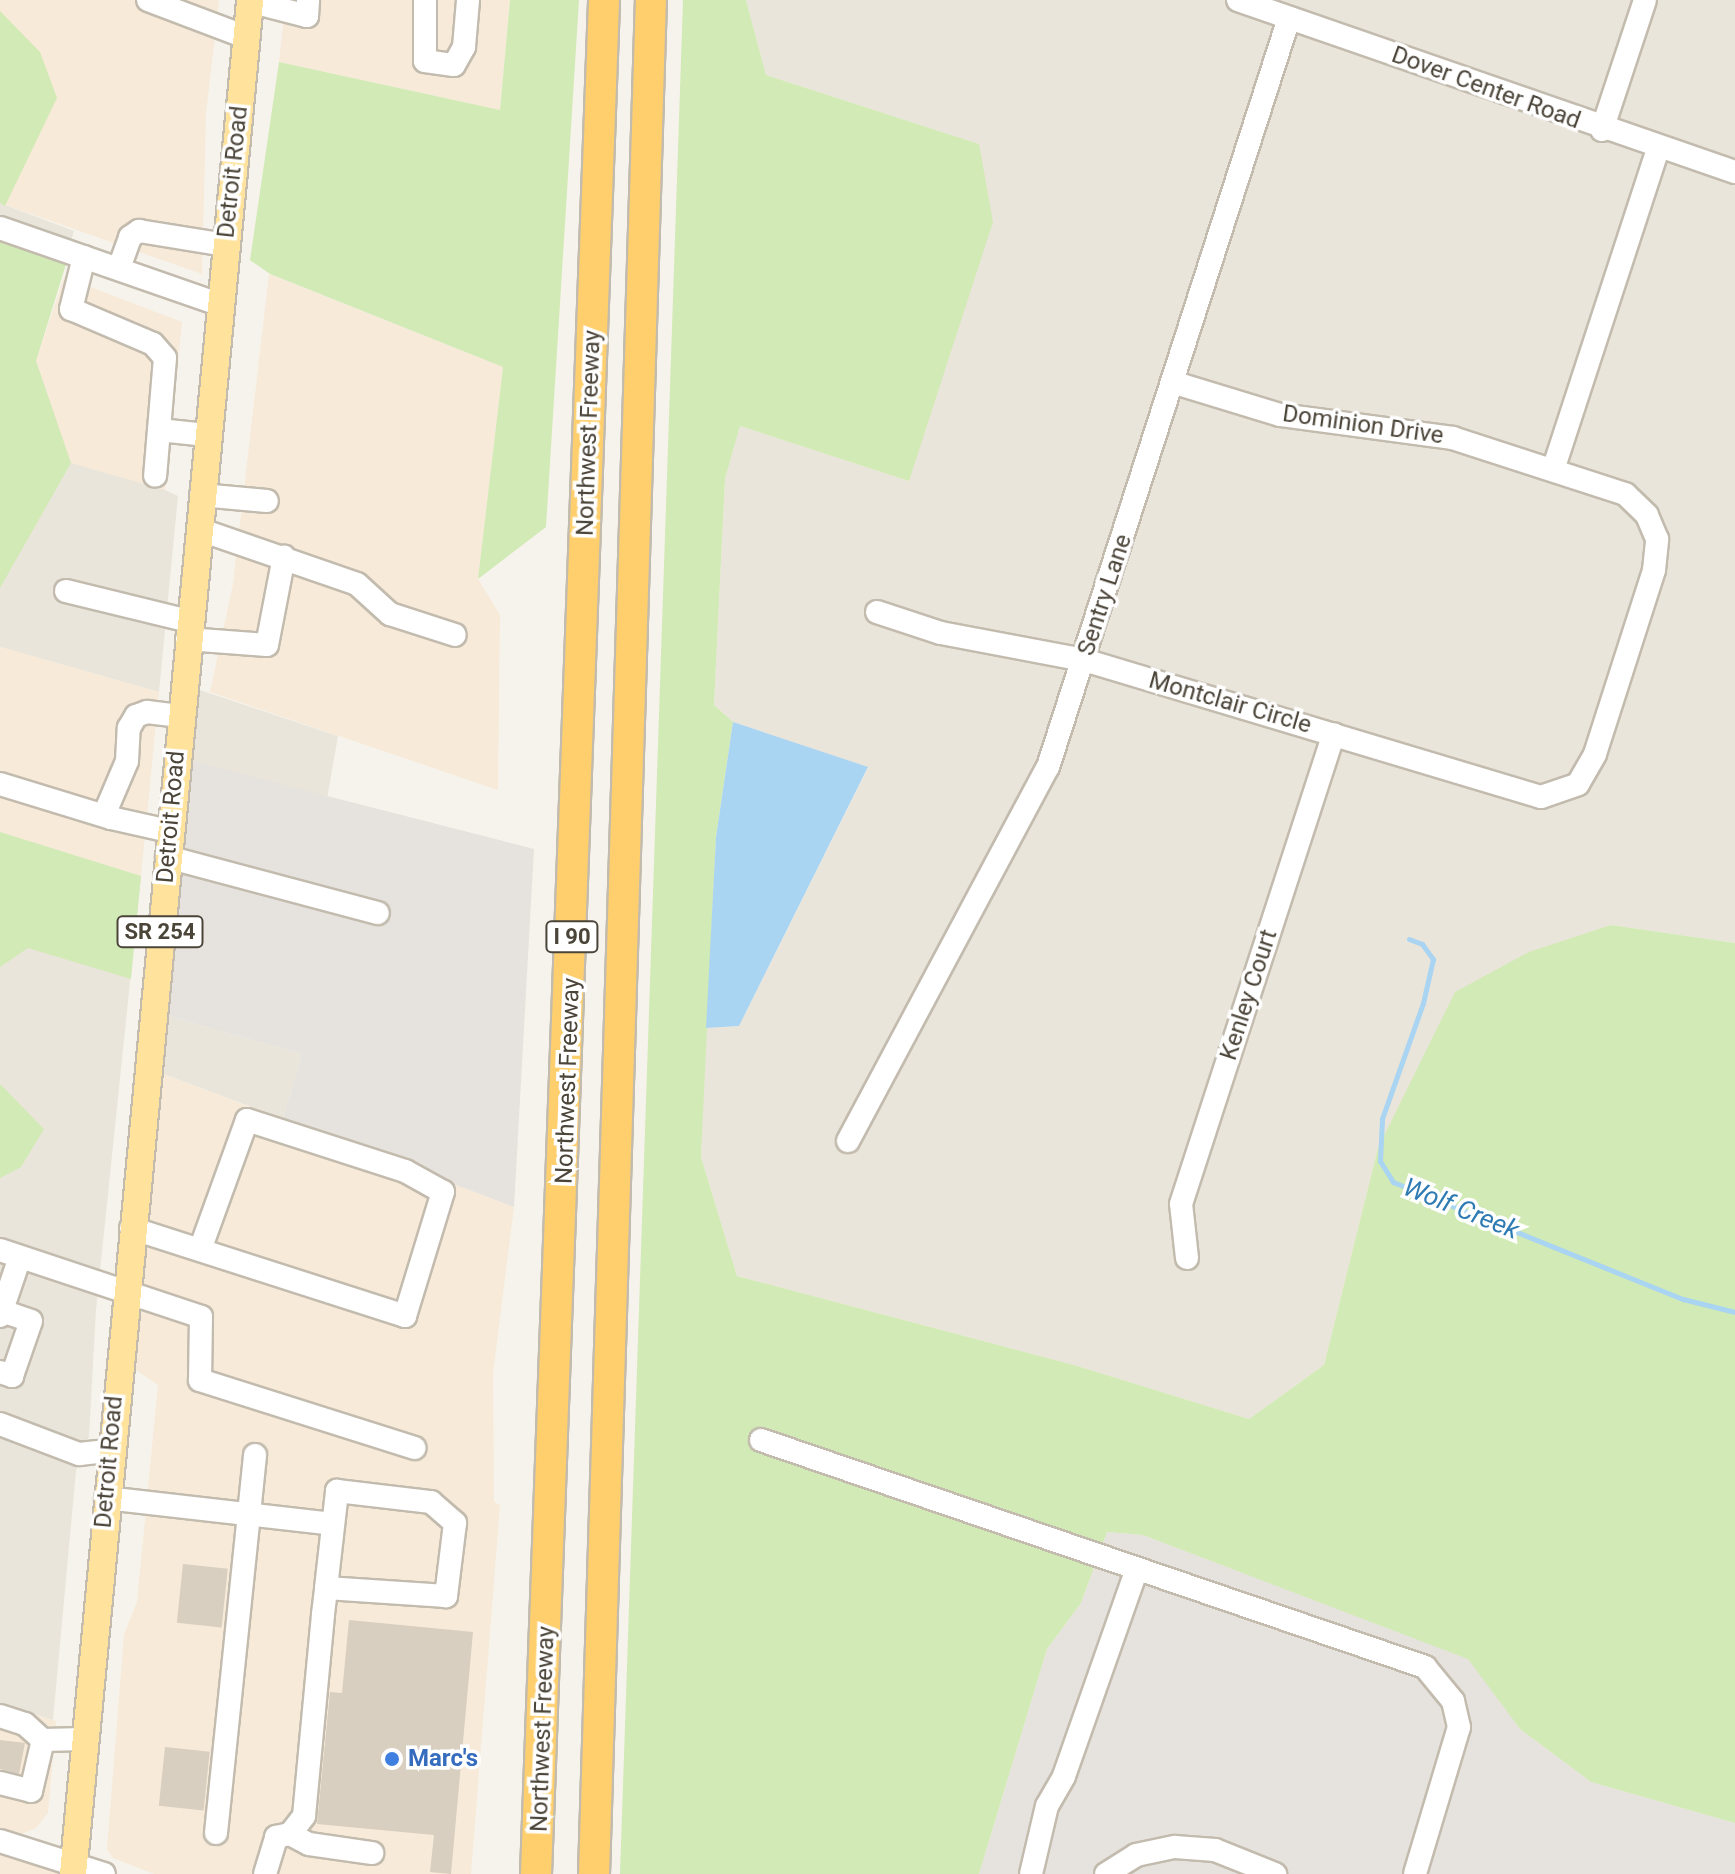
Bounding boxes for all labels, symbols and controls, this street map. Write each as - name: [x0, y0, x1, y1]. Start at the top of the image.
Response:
- street label: Dover Center Road: [1388, 40, 1584, 136]
- street label: Detroit Road: [212, 105, 254, 239]
- street label: Northwest Freeway: [571, 329, 607, 537]
- street label: Dominion Drive: [1281, 399, 1445, 451]
- street label: Sentry Lane: [1072, 531, 1138, 659]
- street label: Montclair Circle: [1145, 666, 1315, 740]
- street label: Detroit Road: [151, 750, 191, 884]
- road number: SR 254: [116, 914, 204, 950]
- road number: I 90: [544, 919, 600, 955]
- street label: Kenley Court: [1214, 926, 1284, 1064]
- street label: Northwest Freeway: [550, 977, 586, 1185]
- water label: Wolf Creek: [1399, 1172, 1523, 1246]
- street label: Detroit Road: [89, 1395, 129, 1529]
- street label: Northwest Freeway: [525, 1625, 561, 1833]
- place label: Marc's: [408, 1745, 478, 1773]
- marker: Marc's: [383, 1750, 401, 1768]

